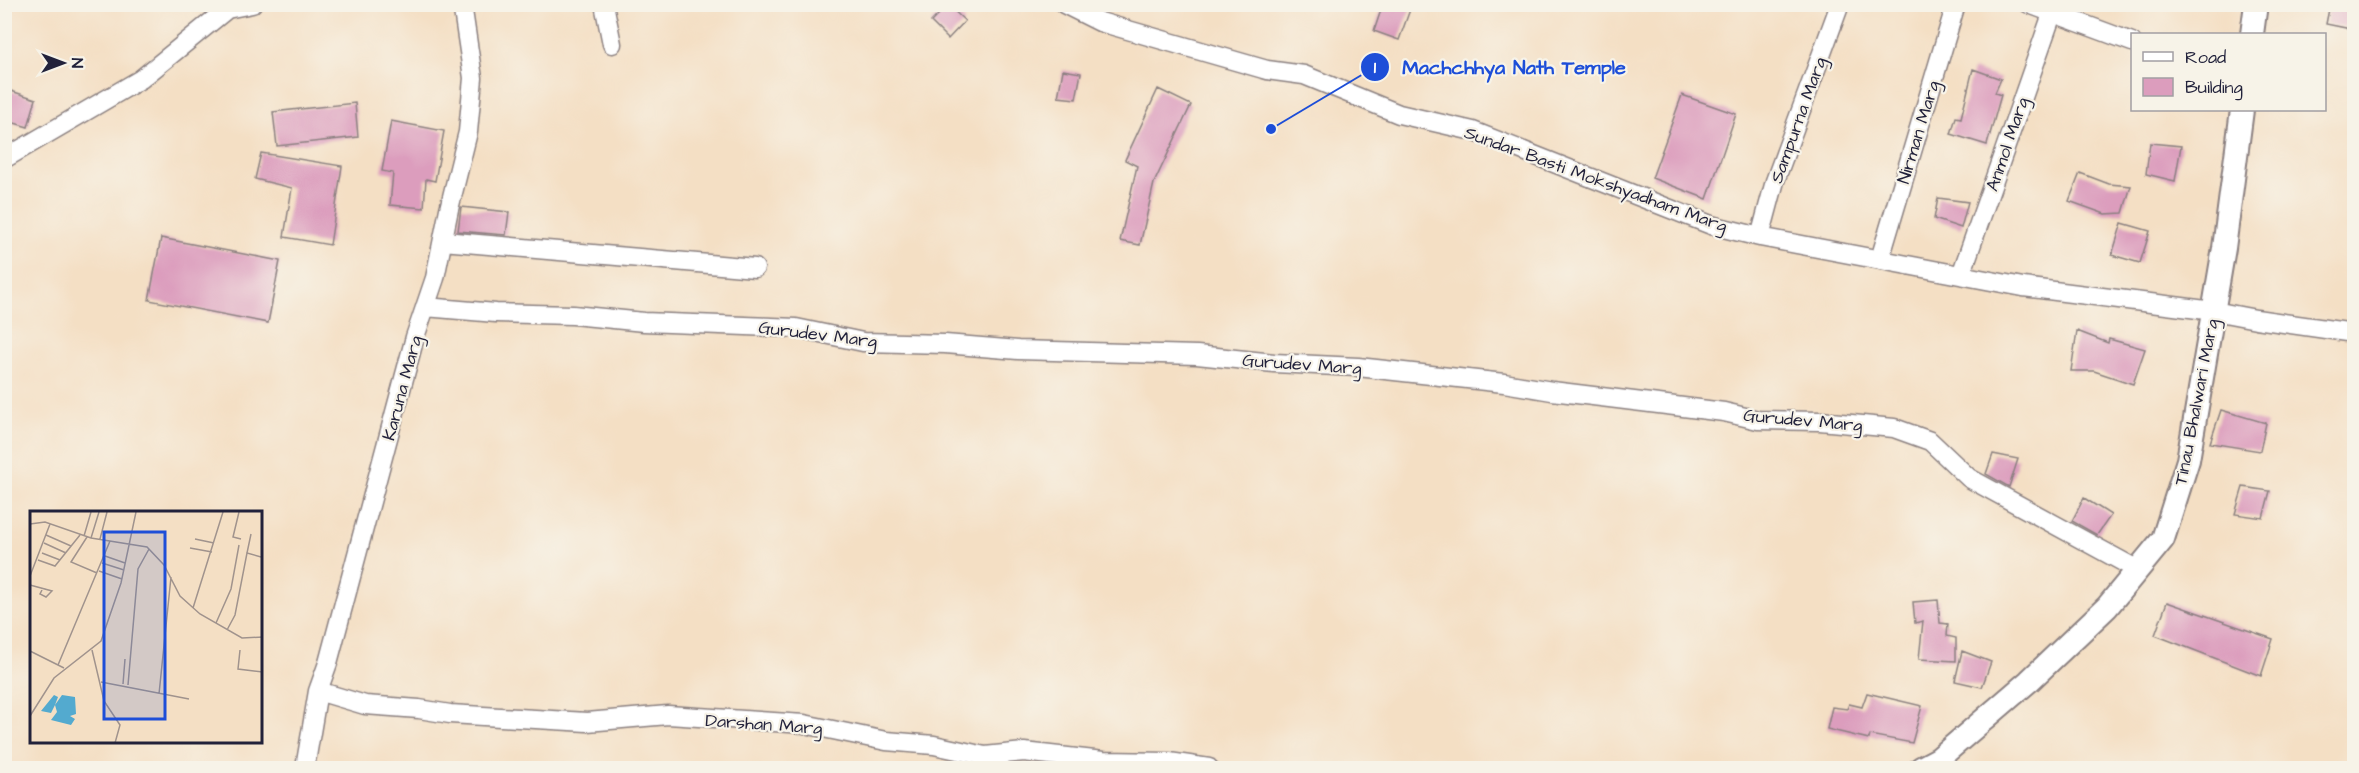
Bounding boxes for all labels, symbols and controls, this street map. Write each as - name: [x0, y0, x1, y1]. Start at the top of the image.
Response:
- north arrow: [33, 33, 93, 93]
- legend: [2131, 33, 2326, 111]
- text: Road: [2185, 45, 2226, 70]
- callout: Machchhya Nath Temple: [1360, 48, 1638, 86]
- text: Machchhya Nath Temple: [1402, 54, 1626, 83]
- street label: Sampurna Marg: [1764, 54, 1834, 187]
- text: 1: [1374, 55, 1377, 80]
- text: N: [66, 58, 88, 68]
- text: Building: [2185, 75, 2243, 101]
- street label: Nirman Marg: [1891, 78, 1947, 187]
- street label: Anmol Marg: [1980, 94, 2036, 195]
- street label: Sundar Basti Mokshyadham Marg: [1460, 120, 1731, 240]
- street label: Gurudev Marg: [757, 315, 879, 355]
- street label: Tinau Bhalwari Marg: [2168, 317, 2226, 488]
- street label: Karuna Marg: [376, 333, 429, 444]
- street label: Gurudev Marg: [1241, 348, 1362, 382]
- street label: Gurudev Marg: [1742, 403, 1864, 439]
- inset map: [30, 511, 262, 743]
- street label: Darshan Marg: [704, 708, 823, 742]

